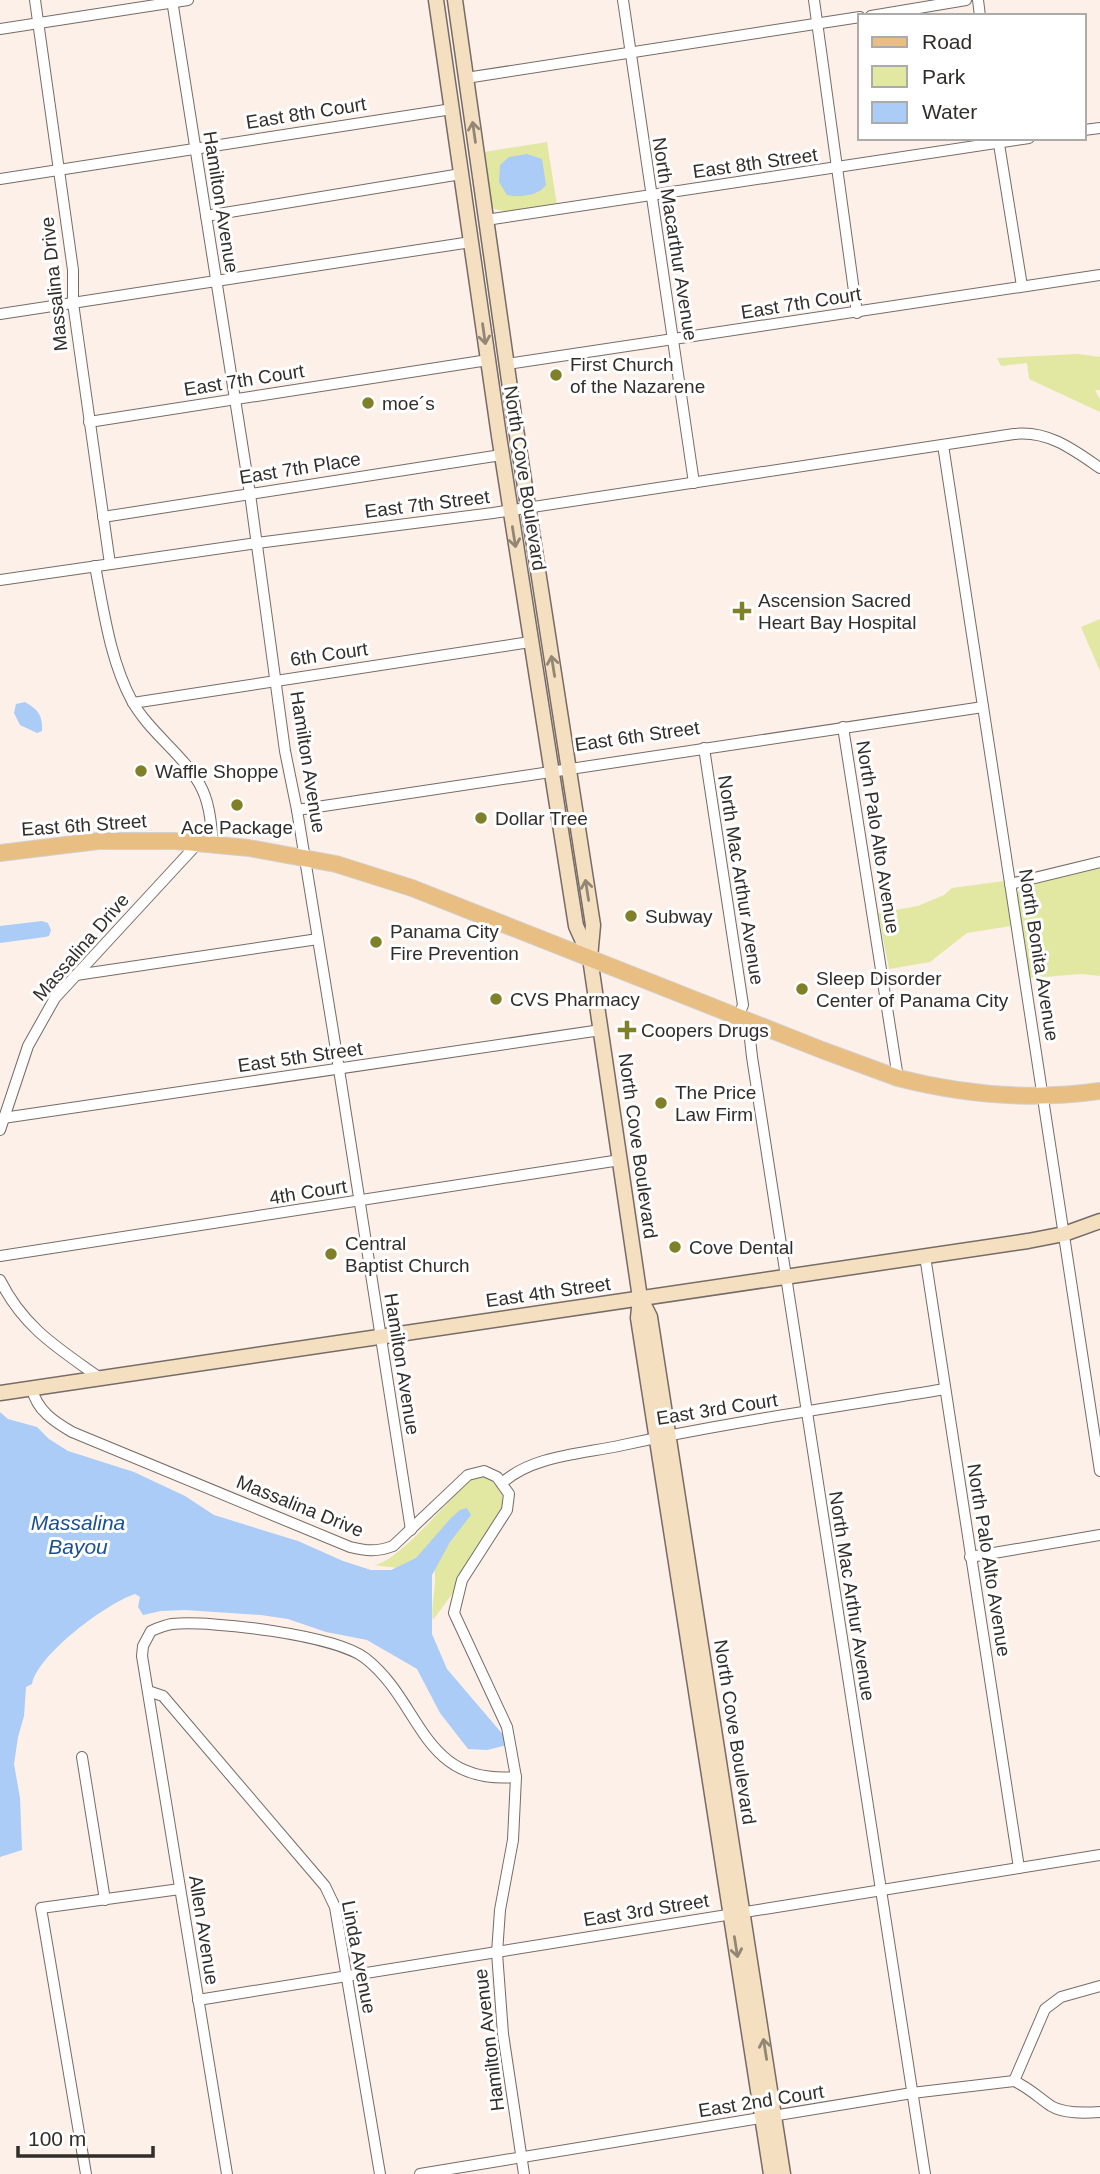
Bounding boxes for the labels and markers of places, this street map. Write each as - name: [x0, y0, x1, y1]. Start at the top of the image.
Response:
- place label: First Church of the Nazarene: [570, 354, 705, 397]
- marker: First Church of the Nazarene: [548, 367, 564, 383]
- place label: moe´s: [382, 393, 435, 414]
- marker: moe´s: [360, 395, 376, 411]
- place label: Ascension Sacred Heart Bay Hospital: [758, 590, 916, 633]
- marker: Ascension Sacred Heart Bay Hospital: [732, 601, 752, 621]
- place label: Waffle Shoppe: [155, 761, 279, 782]
- marker: Waffle Shoppe: [133, 763, 149, 779]
- marker: Ace Package: [229, 797, 245, 813]
- place label: Dollar Tree: [495, 808, 588, 829]
- marker: Dollar Tree: [473, 810, 489, 826]
- place label: Ace Package: [181, 817, 293, 838]
- place label: Subway: [645, 906, 713, 927]
- marker: Subway: [623, 908, 639, 924]
- place label: Panama City Fire Prevention: [390, 921, 519, 964]
- marker: Panama City Fire Prevention: [368, 934, 384, 950]
- place label: Sleep Disorder Center of Panama City: [816, 968, 1009, 1011]
- marker: Sleep Disorder Center of Panama City: [794, 981, 810, 997]
- place label: CVS Pharmacy: [510, 989, 640, 1010]
- marker: CVS Pharmacy: [488, 991, 504, 1007]
- place label: Coopers Drugs: [641, 1020, 769, 1041]
- marker: Coopers Drugs: [619, 1022, 635, 1038]
- place label: The Price Law Firm: [675, 1082, 756, 1125]
- marker: The Price Law Firm: [653, 1095, 669, 1111]
- place label: Central Baptist Church: [345, 1233, 470, 1276]
- place label: Cove Dental: [689, 1237, 794, 1258]
- marker: Cove Dental: [667, 1239, 683, 1255]
- marker: Central Baptist Church: [323, 1246, 339, 1262]

